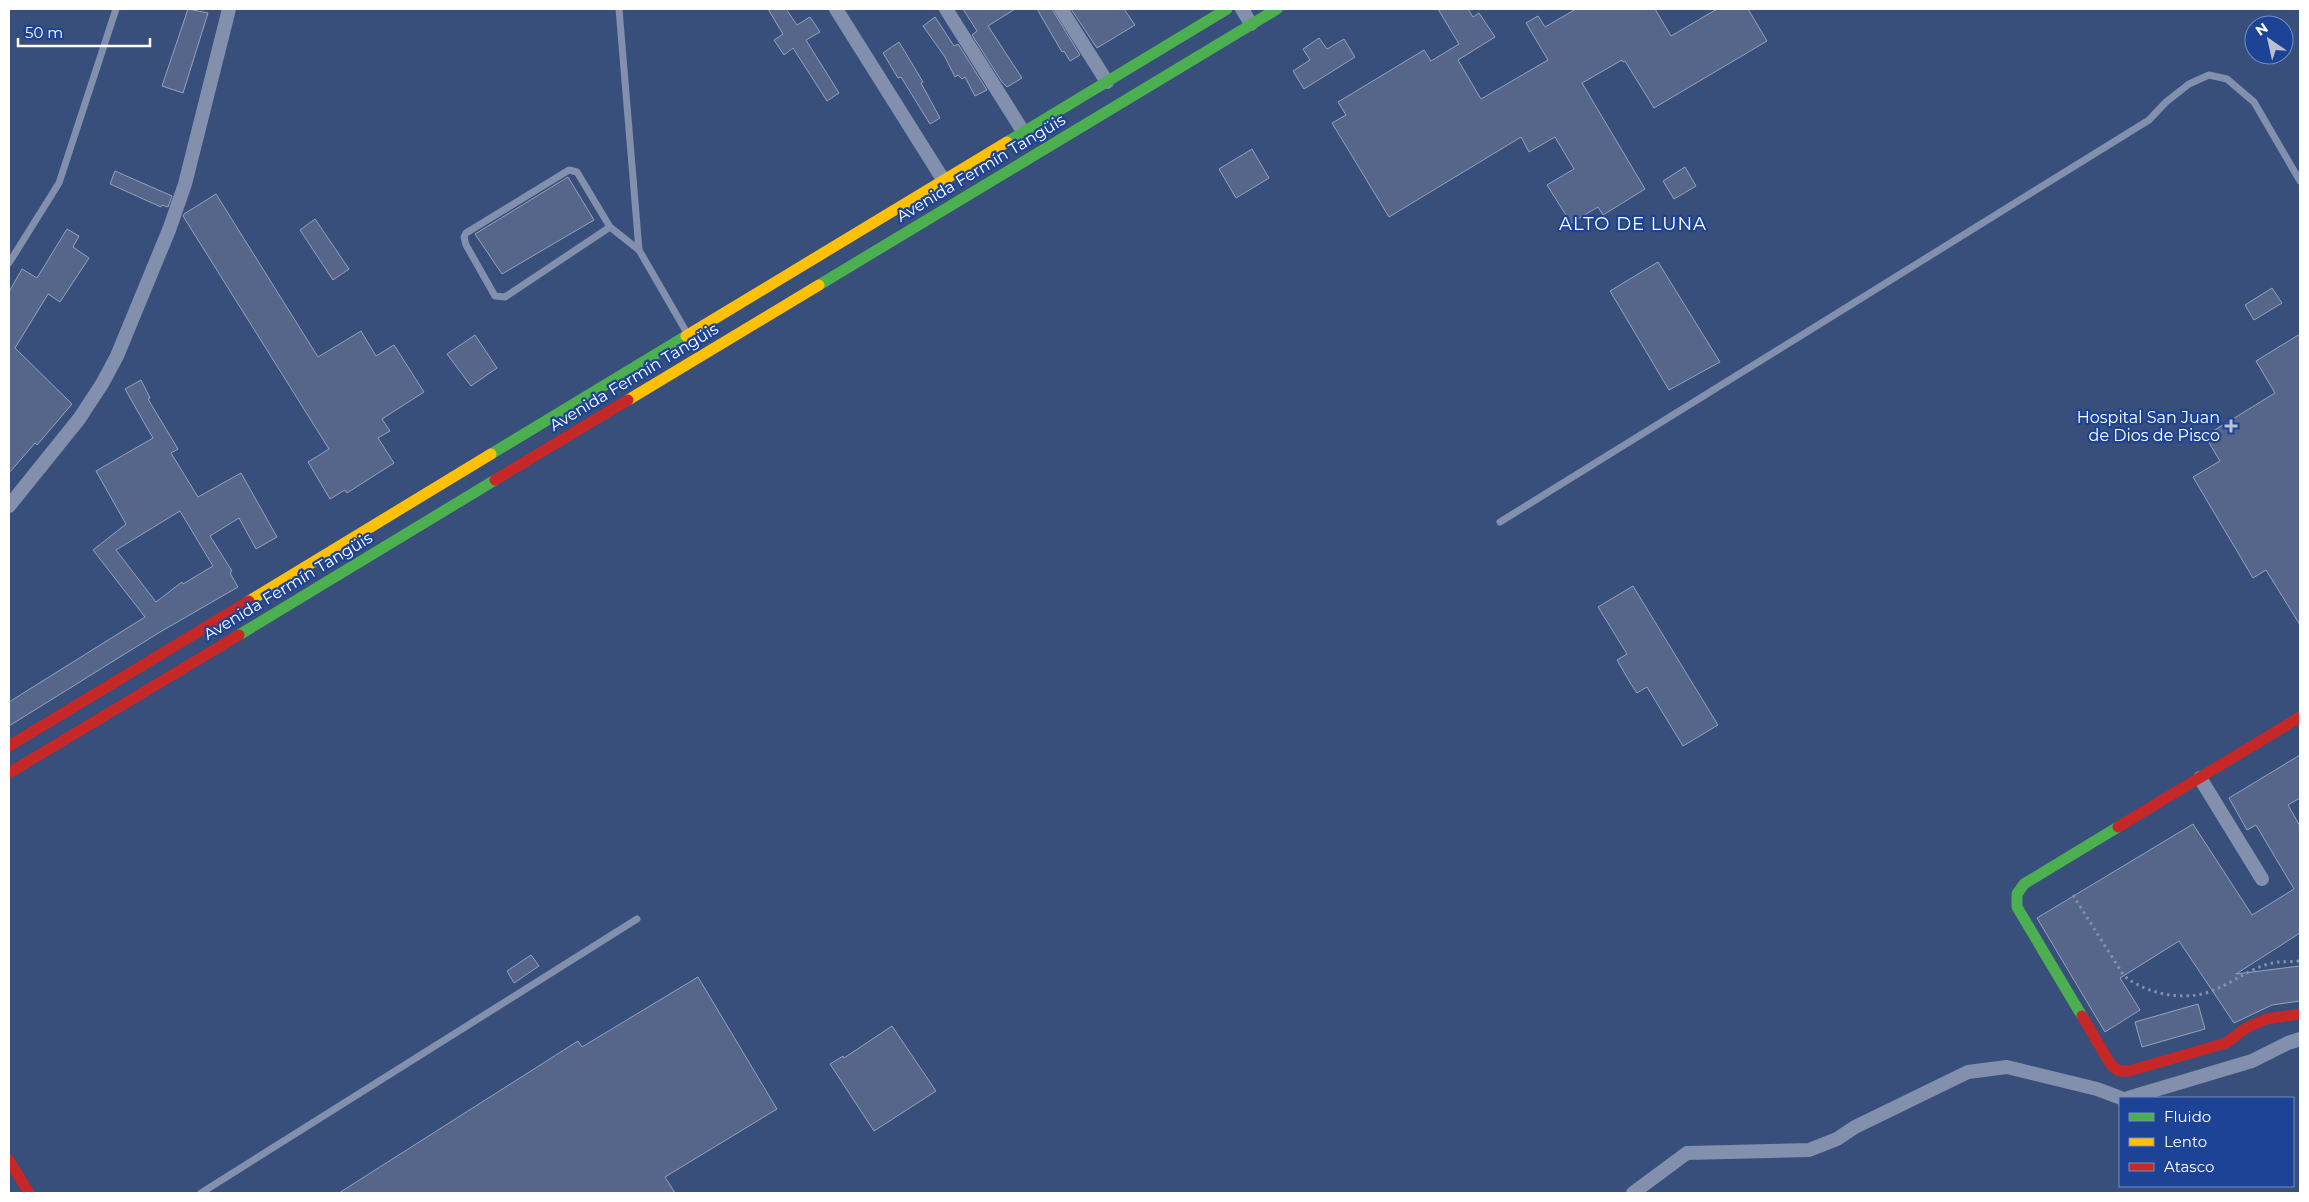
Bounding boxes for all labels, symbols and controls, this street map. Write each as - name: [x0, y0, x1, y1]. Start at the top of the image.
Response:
- scale bar: [18, 15, 150, 47]
- north arrow: [2244, 15, 2294, 65]
- text: N: [2252, 19, 2271, 40]
- text: 50 m: [25, 23, 63, 42]
- street label: Avenida Fermín Tangüis: [893, 110, 1069, 226]
- district label: ALTO DE LUNA: [1559, 213, 1707, 235]
- street label: Avenida Fermín Tangüis: [546, 319, 722, 435]
- place label: Hospital San Juan de Dios de Pisco: [2077, 408, 2220, 445]
- marker: Hospital San Juan de Dios de Pisco: [2224, 419, 2238, 433]
- street label: Avenida Fermín Tangüis: [200, 528, 376, 644]
- legend: [2119, 1097, 2294, 1187]
- text: Fluido: [2164, 1107, 2211, 1126]
- text: Lento: [2164, 1132, 2207, 1151]
- text: Atasco: [2164, 1157, 2214, 1176]

